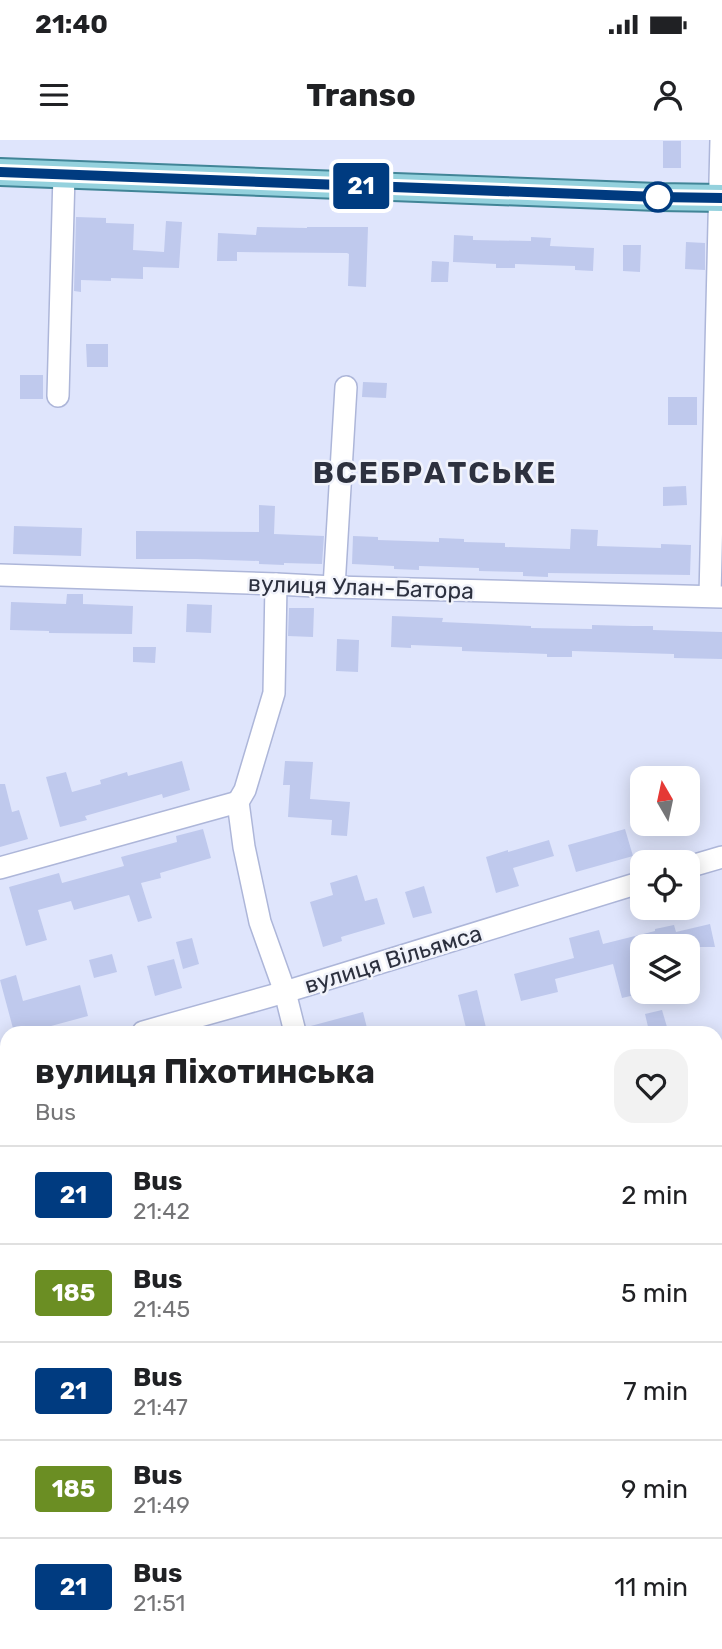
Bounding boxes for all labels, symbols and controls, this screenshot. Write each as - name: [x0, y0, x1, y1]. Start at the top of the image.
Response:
- text: 21:40: [35, 9, 108, 40]
- icon: menu: [35, 76, 73, 114]
- text: Transo: [306, 76, 416, 114]
- icon: person: [649, 76, 687, 114]
- line badge: 21: [330, 163, 392, 209]
- text: 21: [347, 172, 375, 200]
- unlabelled marker: [643, 182, 673, 212]
- district label: ВСЕБРАТСЬКЕ: [313, 455, 557, 491]
- street label: вулиця Улан-Батора: [248, 569, 474, 605]
- north arrow: [630, 766, 700, 836]
- map controls: [630, 766, 700, 1004]
- button: locate: [630, 850, 700, 920]
- street label: вулиця Вільямса: [301, 919, 485, 999]
- button: layers: [630, 934, 700, 1004]
- button: heart: [614, 1049, 688, 1123]
- text: вулиця Піхотинська: [35, 1052, 375, 1091]
- text: Bus: [35, 1098, 76, 1126]
- text: Bus: [133, 1166, 182, 1197]
- text: 2 min: [621, 1180, 688, 1211]
- text: 21: [60, 1181, 87, 1209]
- text: 21:42: [133, 1197, 190, 1225]
- text: Bus: [133, 1264, 182, 1295]
- text: 5 min: [621, 1278, 688, 1309]
- text: 185: [52, 1279, 95, 1307]
- text: 21:45: [133, 1295, 190, 1323]
- text: Bus: [133, 1362, 182, 1393]
- text: 7 min: [623, 1376, 688, 1407]
- text: 21: [60, 1377, 87, 1405]
- text: 21:47: [133, 1393, 188, 1421]
- text: Bus: [133, 1460, 182, 1491]
- text: 9 min: [621, 1474, 688, 1505]
- text: 185: [52, 1475, 95, 1503]
- text: 21:49: [133, 1491, 190, 1519]
- text: Bus: [133, 1558, 182, 1589]
- text: 11 min: [614, 1572, 688, 1603]
- text: 21: [60, 1573, 87, 1601]
- text: 21:51: [133, 1589, 185, 1617]

